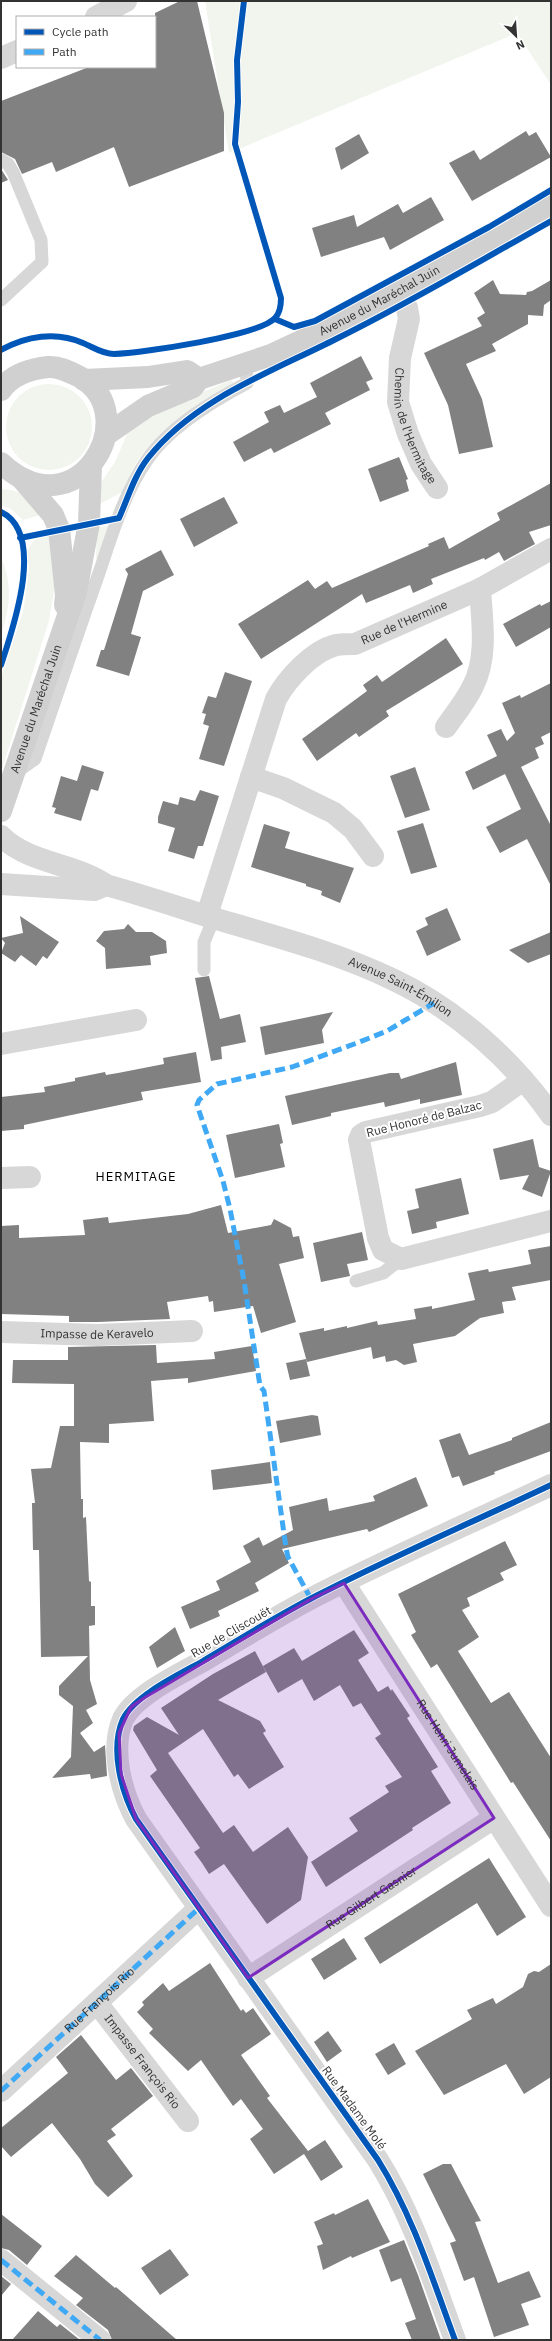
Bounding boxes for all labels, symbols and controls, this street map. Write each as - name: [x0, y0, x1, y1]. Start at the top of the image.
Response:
- legend: [16, 16, 156, 68]
- north arrow: [496, 16, 536, 56]
- text: Cycle path: [52, 24, 109, 39]
- text: N: [514, 37, 527, 53]
- text: Path: [52, 44, 77, 59]
- street label: Avenue du Maréchal Juin: [316, 262, 442, 339]
- street label: Chemin de l'Hermitage: [391, 367, 440, 487]
- street label: Rue de l'Hermine: [358, 596, 450, 648]
- street label: Avenue du Maréchal Juin: [7, 642, 64, 775]
- street label: Avenue Saint-Émilion: [346, 953, 456, 1020]
- street label: Rue Honoré de Balzac: [365, 1097, 483, 1140]
- district label: HERMITAGE: [95, 1168, 177, 1185]
- street label: Impasse de Keravelo: [40, 1325, 154, 1342]
- street label: Rue de Cliscouët: [188, 1603, 274, 1661]
- street label: Rue Henri Jumelais: [413, 1696, 483, 1793]
- street label: Rue Gilbert Gasnier: [323, 1862, 420, 1932]
- street label: Rue François Rio: [61, 1964, 137, 2036]
- street label: Impasse François Rio: [101, 2011, 184, 2112]
- street label: Rue Madame Molé: [319, 2063, 390, 2153]

